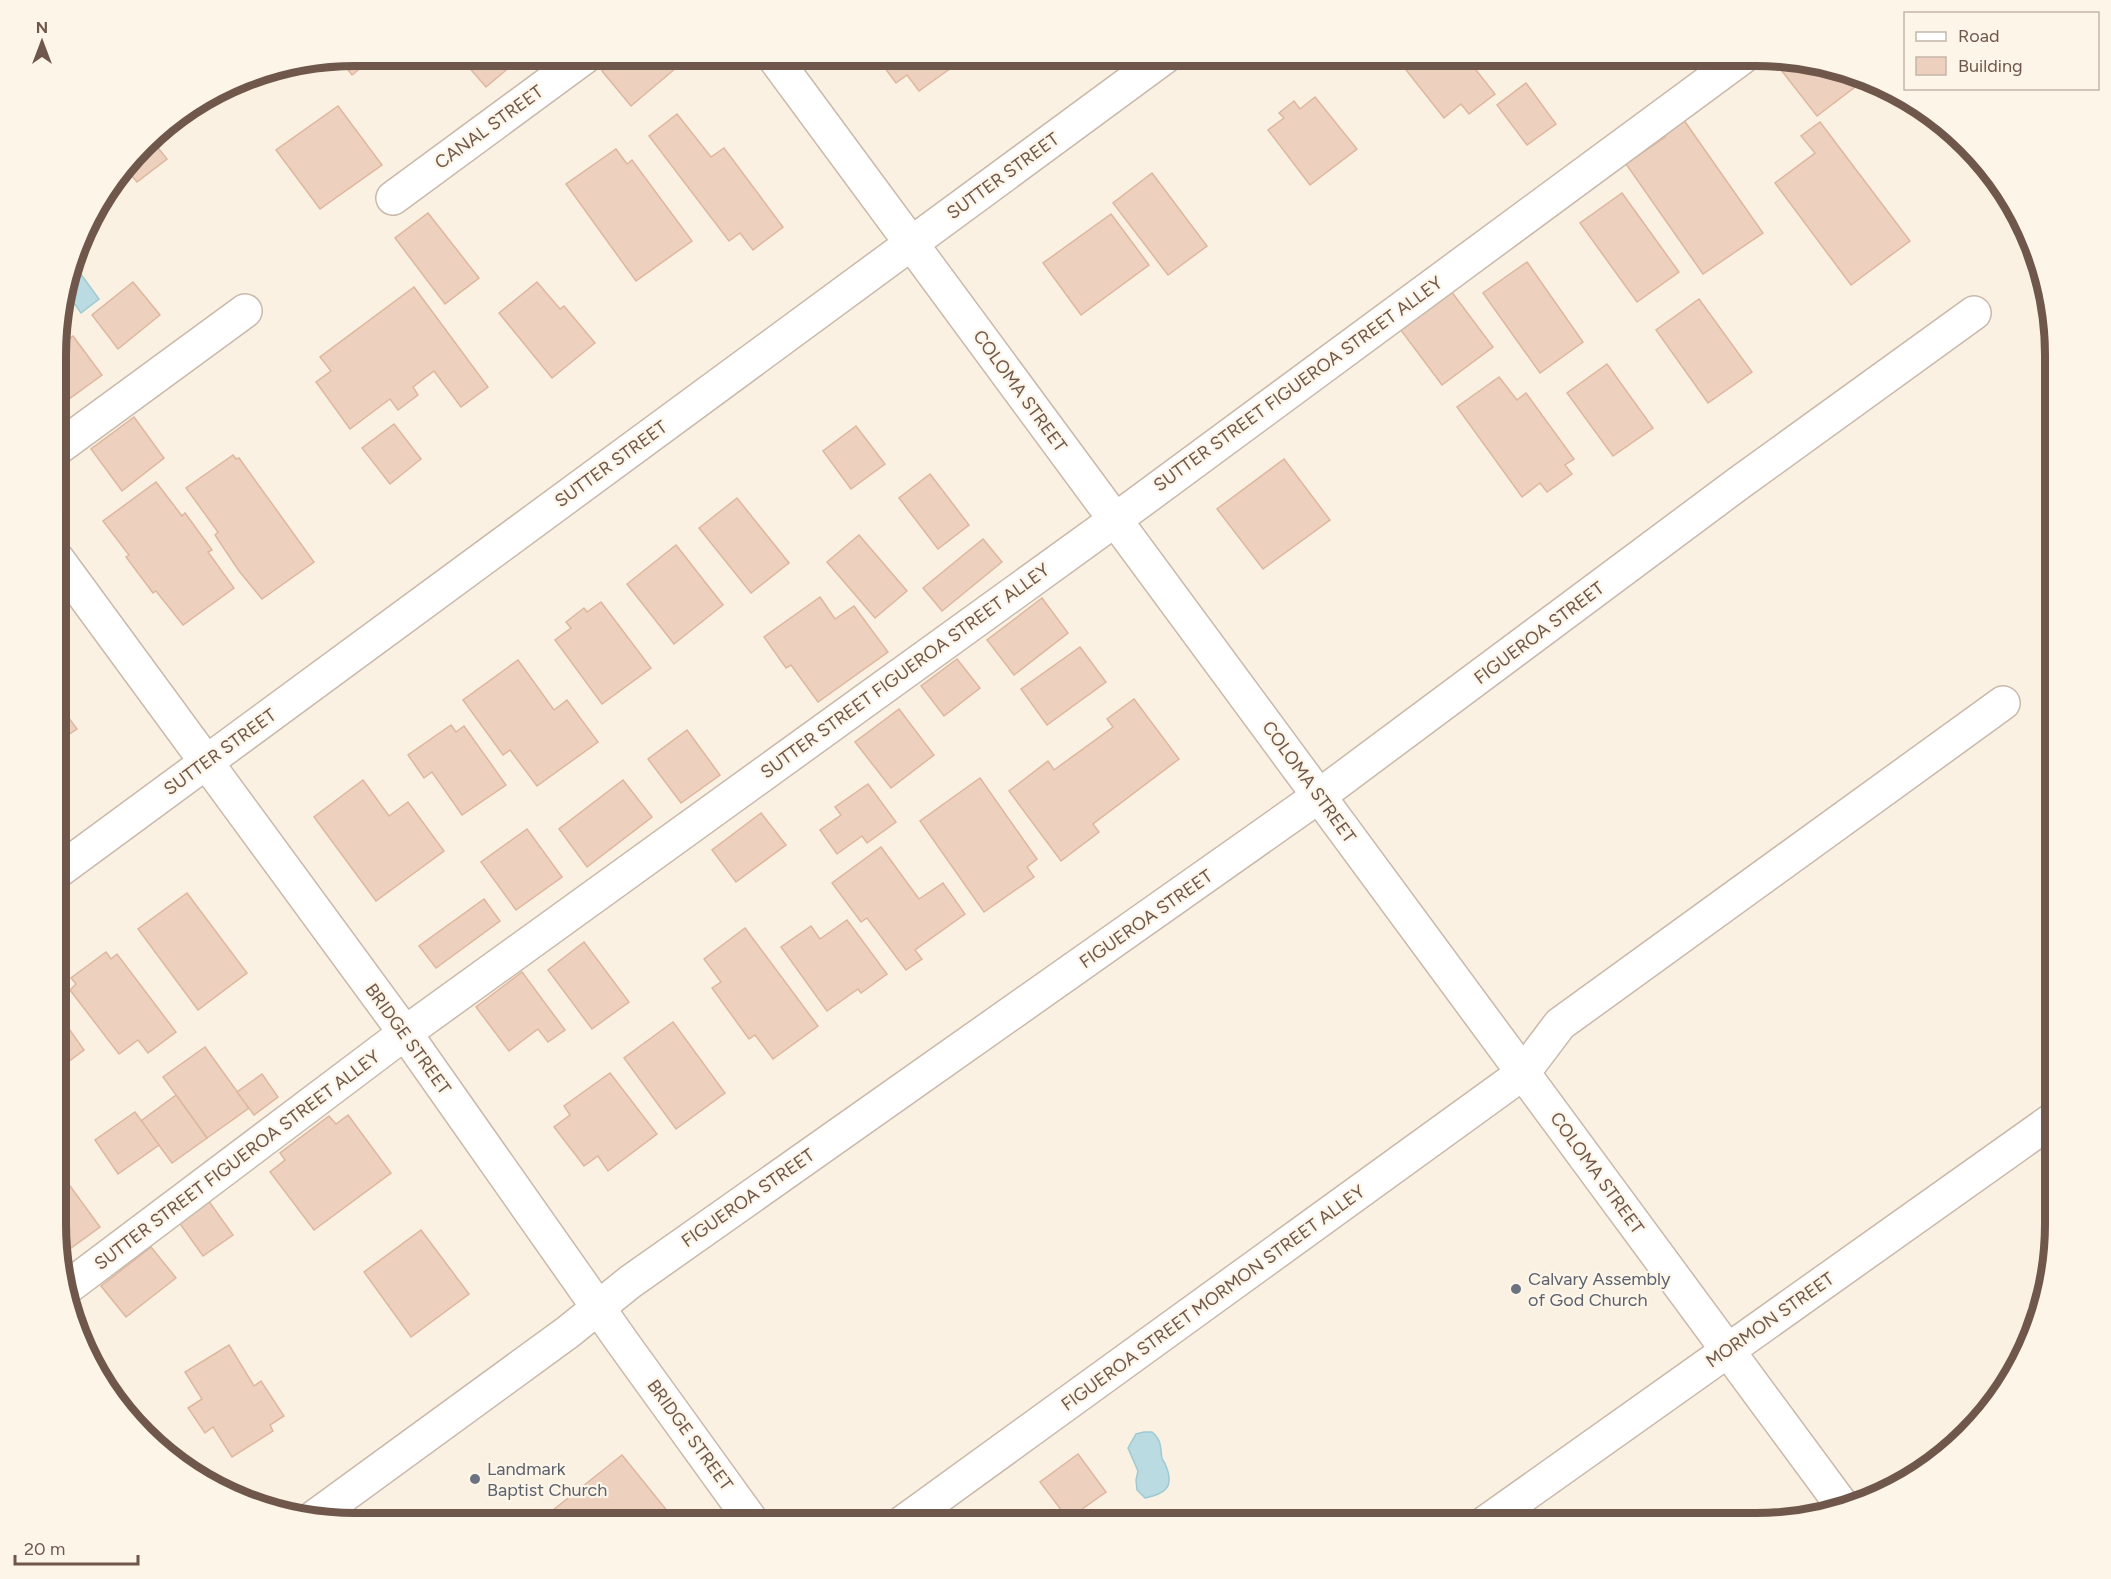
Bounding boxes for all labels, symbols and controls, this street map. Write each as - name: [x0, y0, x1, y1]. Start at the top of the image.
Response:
- north arrow: [12, 12, 72, 72]
- legend: [1904, 12, 2099, 90]
- text: N: [36, 18, 48, 37]
- text: Road: [1958, 25, 1999, 47]
- text: Building: [1958, 55, 2023, 77]
- street label: CANAL STREET: [431, 80, 548, 174]
- street label: SUTTER STREET: [943, 128, 1063, 224]
- street label: SUTTER STREET FIGUEROA STREET ALLEY: [1149, 272, 1447, 496]
- street label: COLOMA STREET: [968, 326, 1072, 456]
- street label: SUTTER STREET: [551, 416, 671, 512]
- street label: SUTTER STREET FIGUEROA STREET ALLEY: [756, 559, 1054, 783]
- street label: FIGUEROA STREET: [1470, 577, 1608, 689]
- street label: SUTTER STREET: [160, 704, 280, 800]
- street label: COLOMA STREET: [1257, 717, 1361, 847]
- street label: FIGUEROA STREET: [1075, 865, 1217, 973]
- street label: BRIDGE STREET: [360, 979, 456, 1099]
- street label: SUTTER STREET FIGUEROA STREET ALLEY: [90, 1045, 384, 1275]
- street label: COLOMA STREET: [1545, 1108, 1649, 1238]
- street label: FIGUEROA STREET: [677, 1144, 819, 1252]
- street label: FIGUEROA STREET MORMON STREET ALLEY: [1057, 1180, 1369, 1416]
- street label: MORMON STREET: [1702, 1267, 1838, 1372]
- place label: Calvary Assembly of God Church: [1528, 1268, 1671, 1311]
- marker: Calvary Assembly of God Church: [1509, 1282, 1523, 1296]
- street label: BRIDGE STREET: [642, 1375, 738, 1495]
- place label: Landmark Baptist Church: [487, 1458, 607, 1501]
- marker: Landmark Baptist Church: [468, 1472, 482, 1486]
- scale bar: [15, 1528, 138, 1566]
- text: 20 m: [24, 1538, 65, 1560]

